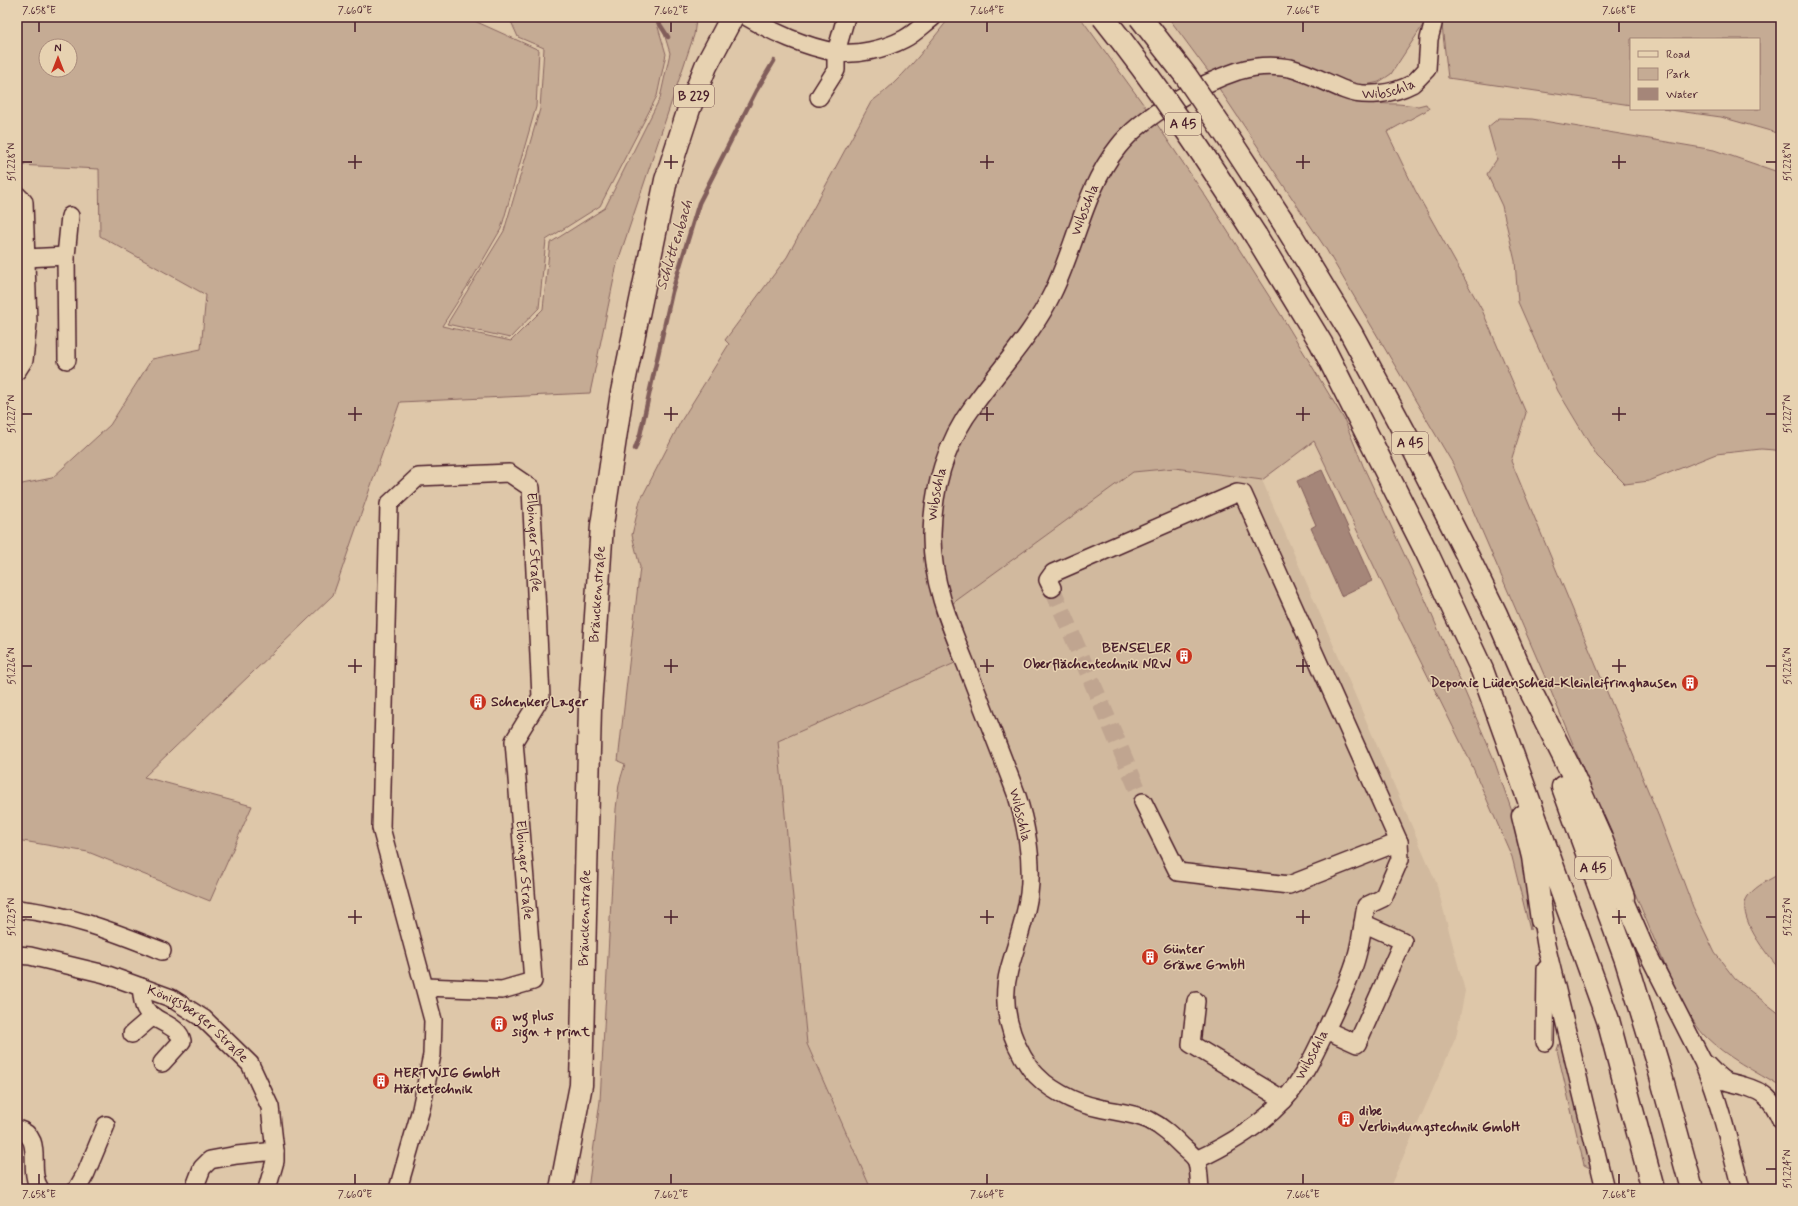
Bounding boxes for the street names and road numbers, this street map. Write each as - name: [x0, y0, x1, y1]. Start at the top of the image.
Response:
- street label: Wibschla: [1362, 75, 1418, 103]
- road number: B 229: [674, 85, 714, 107]
- road number: A 45: [1165, 113, 1201, 135]
- street label: Wibschla: [1067, 181, 1103, 238]
- road number: A 45: [1392, 432, 1428, 454]
- street label: Wibschla: [924, 465, 951, 522]
- street label: Elbinger Straße: [522, 492, 545, 593]
- street label: Bräuckenstraße: [585, 545, 610, 643]
- street label: Wibschla: [1005, 787, 1035, 843]
- street label: Elbinger Straße: [511, 819, 537, 921]
- road number: A 45: [1575, 857, 1611, 879]
- street label: Bräuckenstraße: [575, 869, 595, 967]
- street label: Königsberger Straße: [145, 981, 252, 1067]
- street label: Wibschla: [1291, 1027, 1333, 1083]

